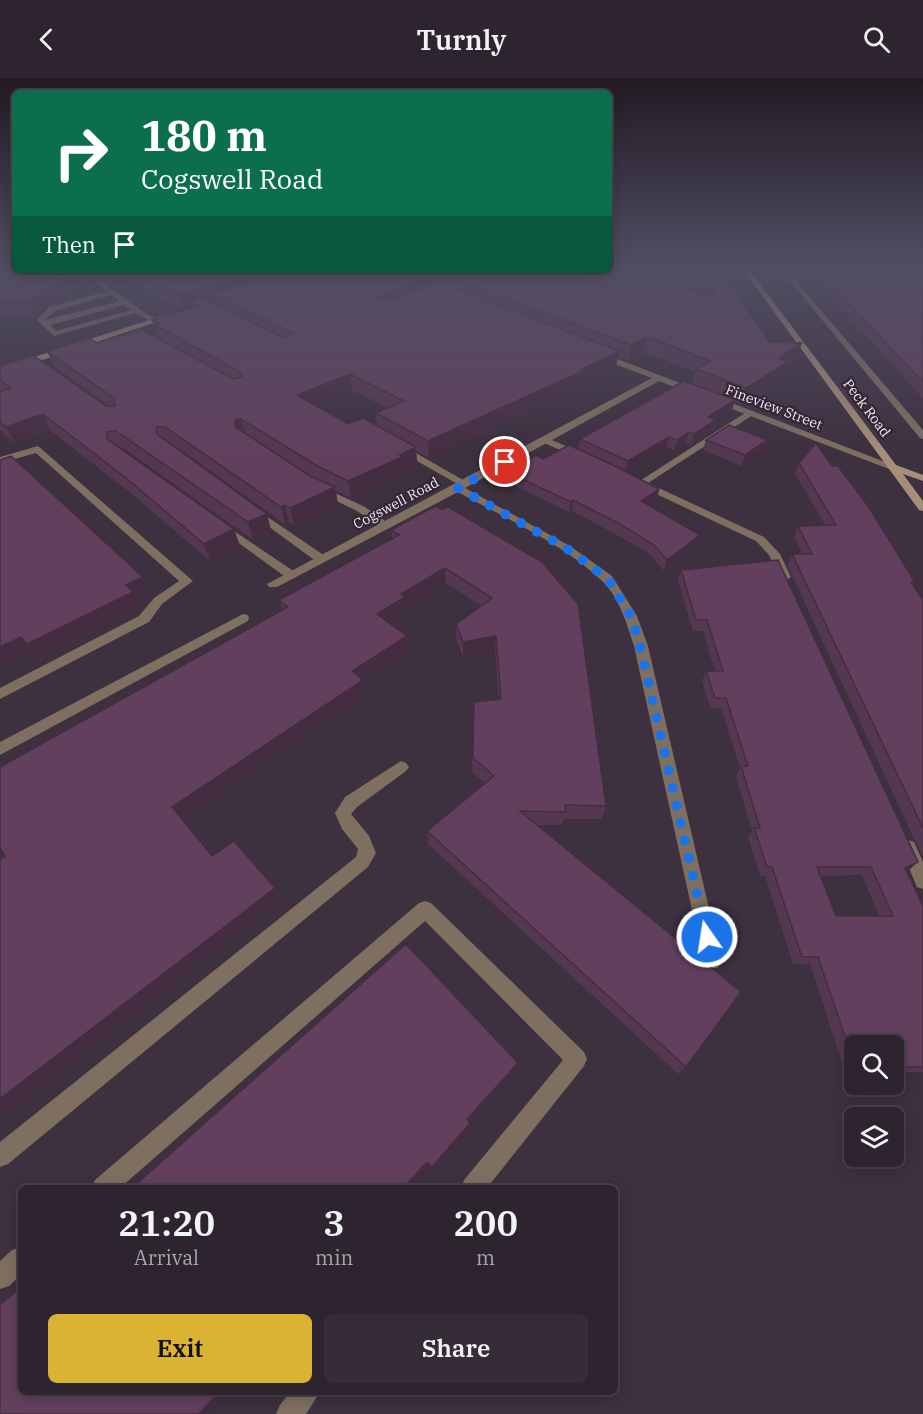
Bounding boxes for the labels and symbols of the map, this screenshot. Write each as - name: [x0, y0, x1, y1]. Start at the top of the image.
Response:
- street label: Peck Road: [839, 375, 895, 441]
- street label: Fineview Street: [723, 380, 825, 434]
- pin: [479, 436, 530, 487]
- street label: Cogswell Road: [350, 473, 442, 533]
- position arrow: [675, 905, 739, 969]

